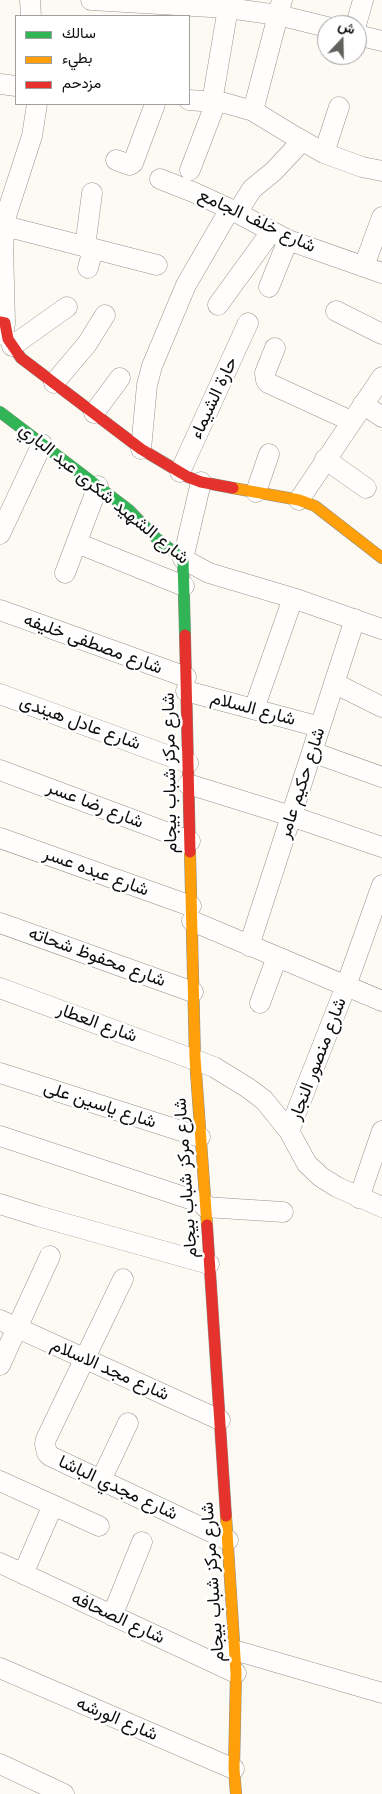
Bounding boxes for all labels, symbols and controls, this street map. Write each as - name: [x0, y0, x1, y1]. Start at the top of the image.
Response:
- legend: [15, 15, 190, 105]
- north arrow: [317, 15, 367, 65]
- text: ش: [336, 16, 358, 38]
- text: سالك: [62, 23, 96, 42]
- text: بطيء: [62, 48, 92, 67]
- text: مزدحم: [62, 73, 101, 92]
- street label: شارع خلف الجامع: [195, 184, 319, 258]
- street label: حارة الشيماء: [186, 354, 242, 442]
- street label: شارع الشهيد شكرى عبد الباري: [15, 419, 193, 569]
- street label: شارع مصطفى خليفه: [21, 609, 165, 679]
- street label: شارع السلام: [208, 687, 298, 731]
- street label: شارع عادل هيندى: [17, 691, 143, 755]
- street label: شارع مركز شباب بيجام: [158, 693, 182, 853]
- street label: شارع حكيم عامر: [274, 725, 330, 841]
- street label: شارع رضا عسر: [44, 777, 146, 833]
- street label: شارع عبده عسر: [40, 843, 152, 901]
- street label: شارع محفوظ شحاته: [26, 922, 168, 992]
- street label: شارع منصور النجار: [285, 995, 351, 1123]
- street label: شارع العطار: [54, 999, 140, 1047]
- street label: شارع ياسين على: [41, 1077, 159, 1133]
- street label: شارع مركز شباب بيجام: [170, 1097, 202, 1259]
- street label: شارع مجد الاسلام: [47, 1334, 173, 1406]
- street label: شارع مجدي الباشا: [55, 1451, 181, 1525]
- street label: شارع مركز شباب بيجام: [197, 1501, 229, 1663]
- street label: شارع الصحافه: [68, 1587, 168, 1649]
- street label: شارع الورشه: [73, 1692, 161, 1746]

